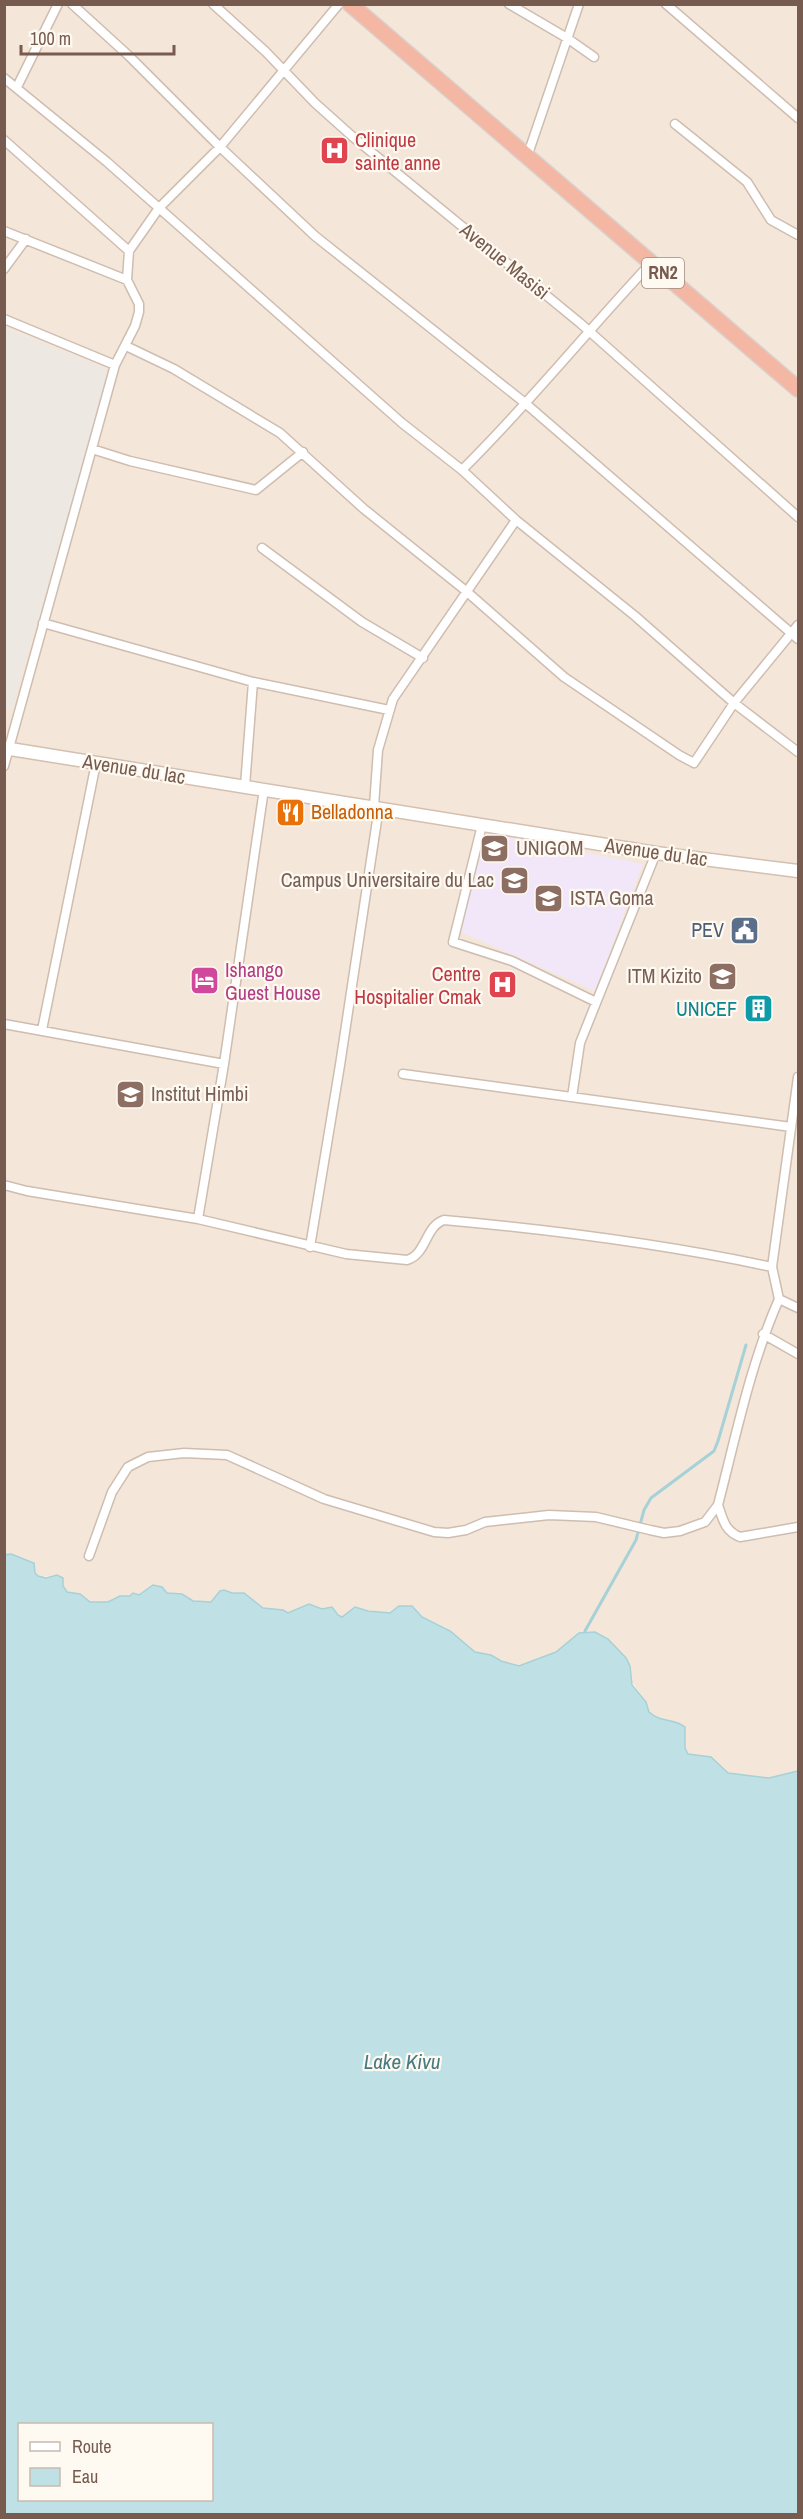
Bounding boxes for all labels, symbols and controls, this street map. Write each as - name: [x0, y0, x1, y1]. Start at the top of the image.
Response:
- scale bar: [21, 18, 174, 56]
- text: 100 m: [30, 26, 71, 51]
- place label: Clinique sainte anne: [355, 126, 441, 176]
- hospital icon: Clinique sainte anne: [318, 135, 350, 167]
- street label: Avenue Masisi: [454, 215, 556, 305]
- road number: RN2: [642, 258, 684, 288]
- street label: Avenue du lac: [80, 747, 187, 790]
- restaurant icon: Belladonna: [274, 796, 306, 828]
- place label: Belladonna: [311, 798, 393, 825]
- street label: Avenue du lac: [602, 831, 709, 872]
- school or university icon: UNIGOM: [479, 832, 511, 864]
- place label: UNIGOM: [516, 834, 583, 861]
- school or university icon: Campus Universitaire du Lac: [499, 864, 531, 896]
- place label: Campus Universitaire du Lac: [281, 866, 494, 893]
- school or university icon: ISTA Goma: [533, 882, 565, 914]
- place label: ISTA Goma: [570, 884, 654, 911]
- public building icon: PEV: [729, 914, 761, 946]
- place label: PEV: [691, 916, 724, 943]
- place label: Ishango Guest House: [225, 956, 321, 1006]
- place label: Centre Hospitalier Cmak: [354, 960, 482, 1010]
- school or university icon: ITM Kizito: [707, 960, 739, 992]
- place label: ITM Kizito: [627, 962, 702, 989]
- hotel icon: Ishango Guest House: [188, 965, 220, 997]
- hospital icon: Centre Hospitalier Cmak: [486, 969, 518, 1001]
- building icon: UNICEF: [742, 993, 774, 1025]
- place label: UNICEF: [676, 995, 737, 1022]
- school or university icon: Institut Himbi: [114, 1078, 146, 1110]
- place label: Institut Himbi: [151, 1080, 249, 1107]
- water label: Lake Kivu: [364, 2047, 441, 2076]
- legend: [18, 2423, 213, 2501]
- text: Route: [72, 2434, 111, 2459]
- text: Eau: [72, 2464, 98, 2489]

